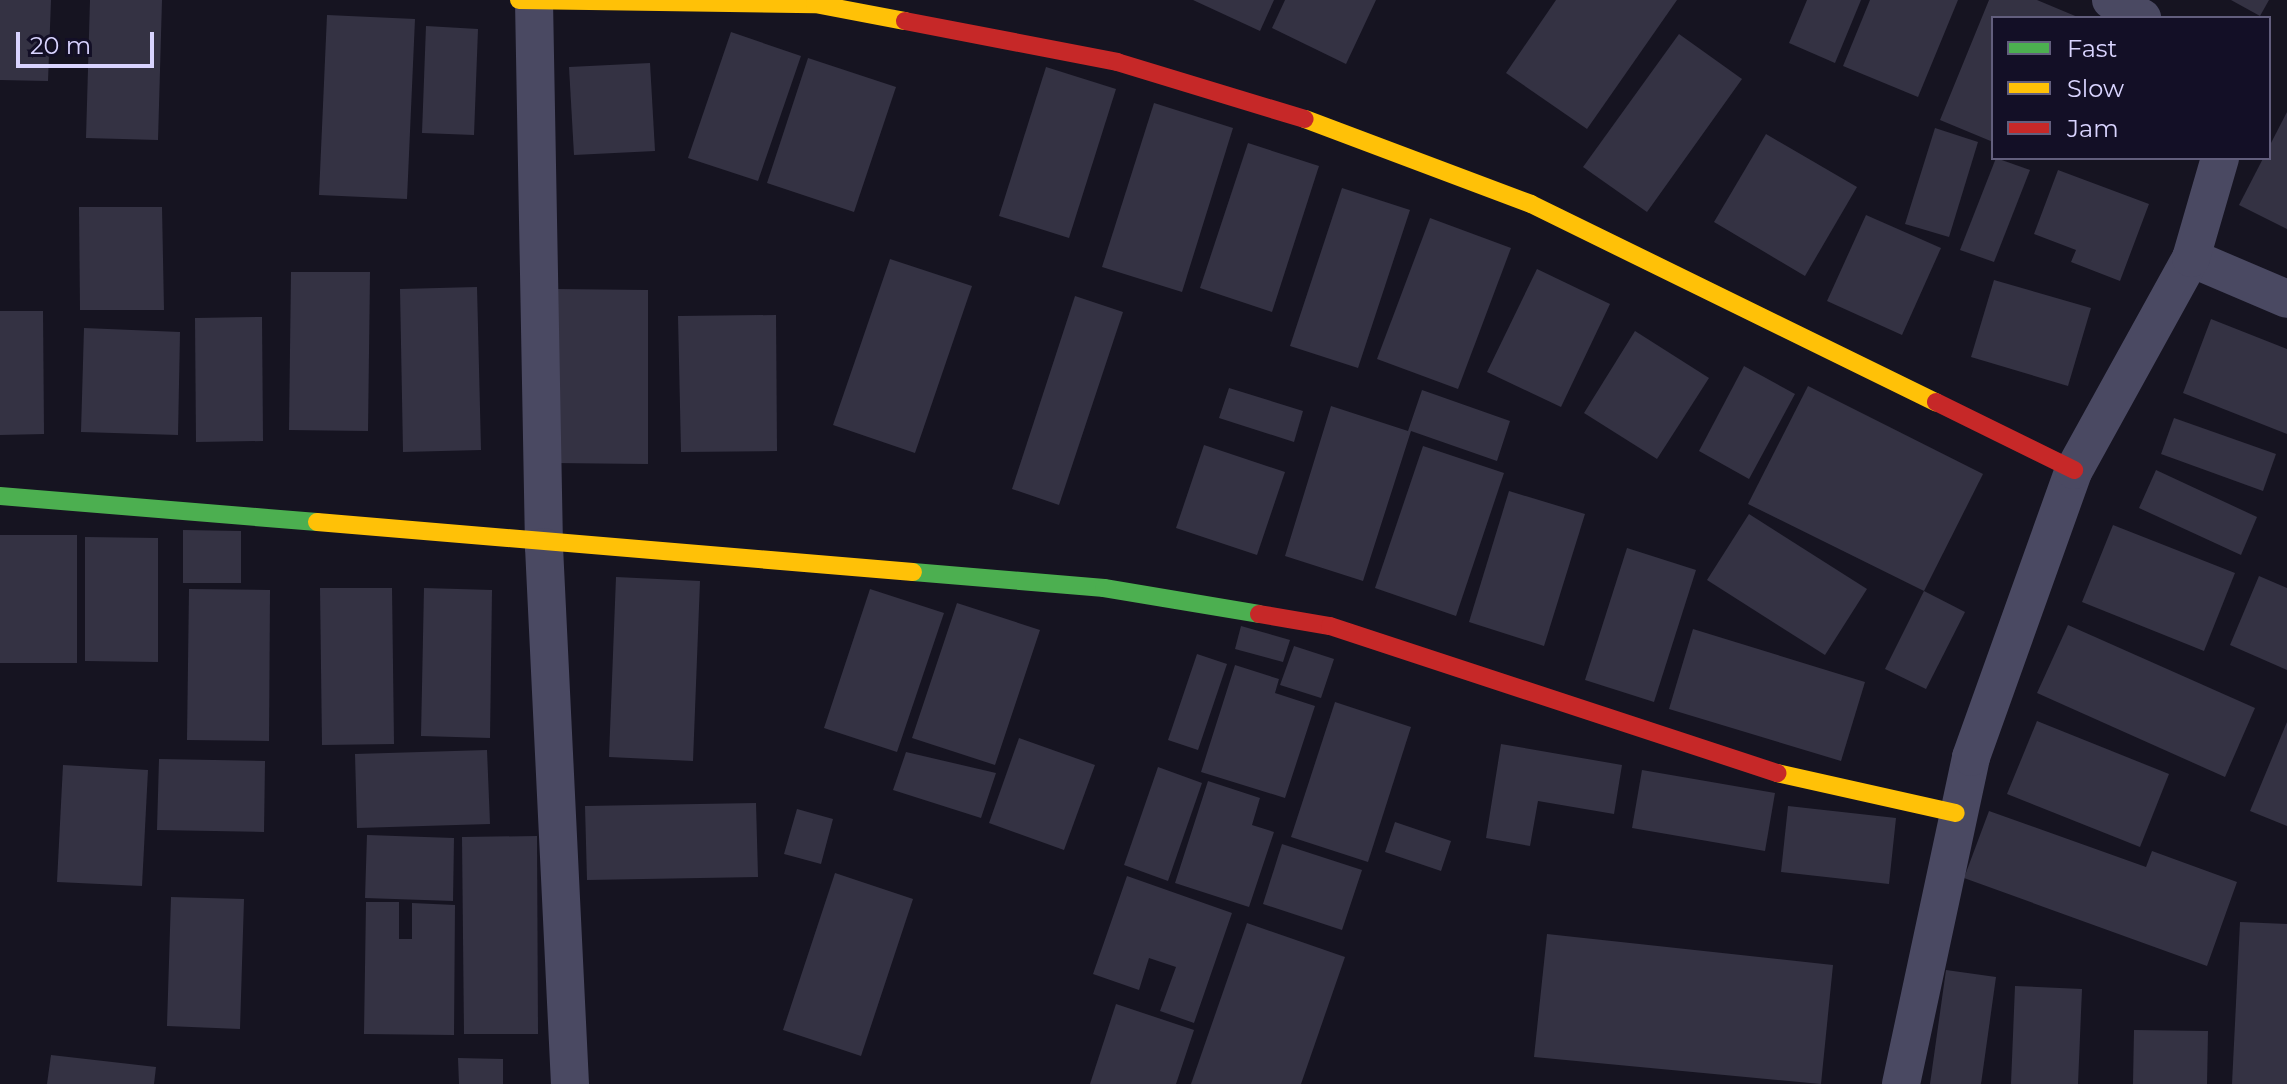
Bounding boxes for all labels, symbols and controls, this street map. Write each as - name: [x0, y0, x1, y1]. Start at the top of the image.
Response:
- scale bar: [20, 16, 158, 66]
- legend: [1991, 16, 2271, 160]
- text: 20 m: [30, 31, 91, 60]
- text: Fast: [2067, 34, 2117, 63]
- text: Slow: [2067, 74, 2124, 103]
- text: Jam: [2067, 114, 2119, 143]

